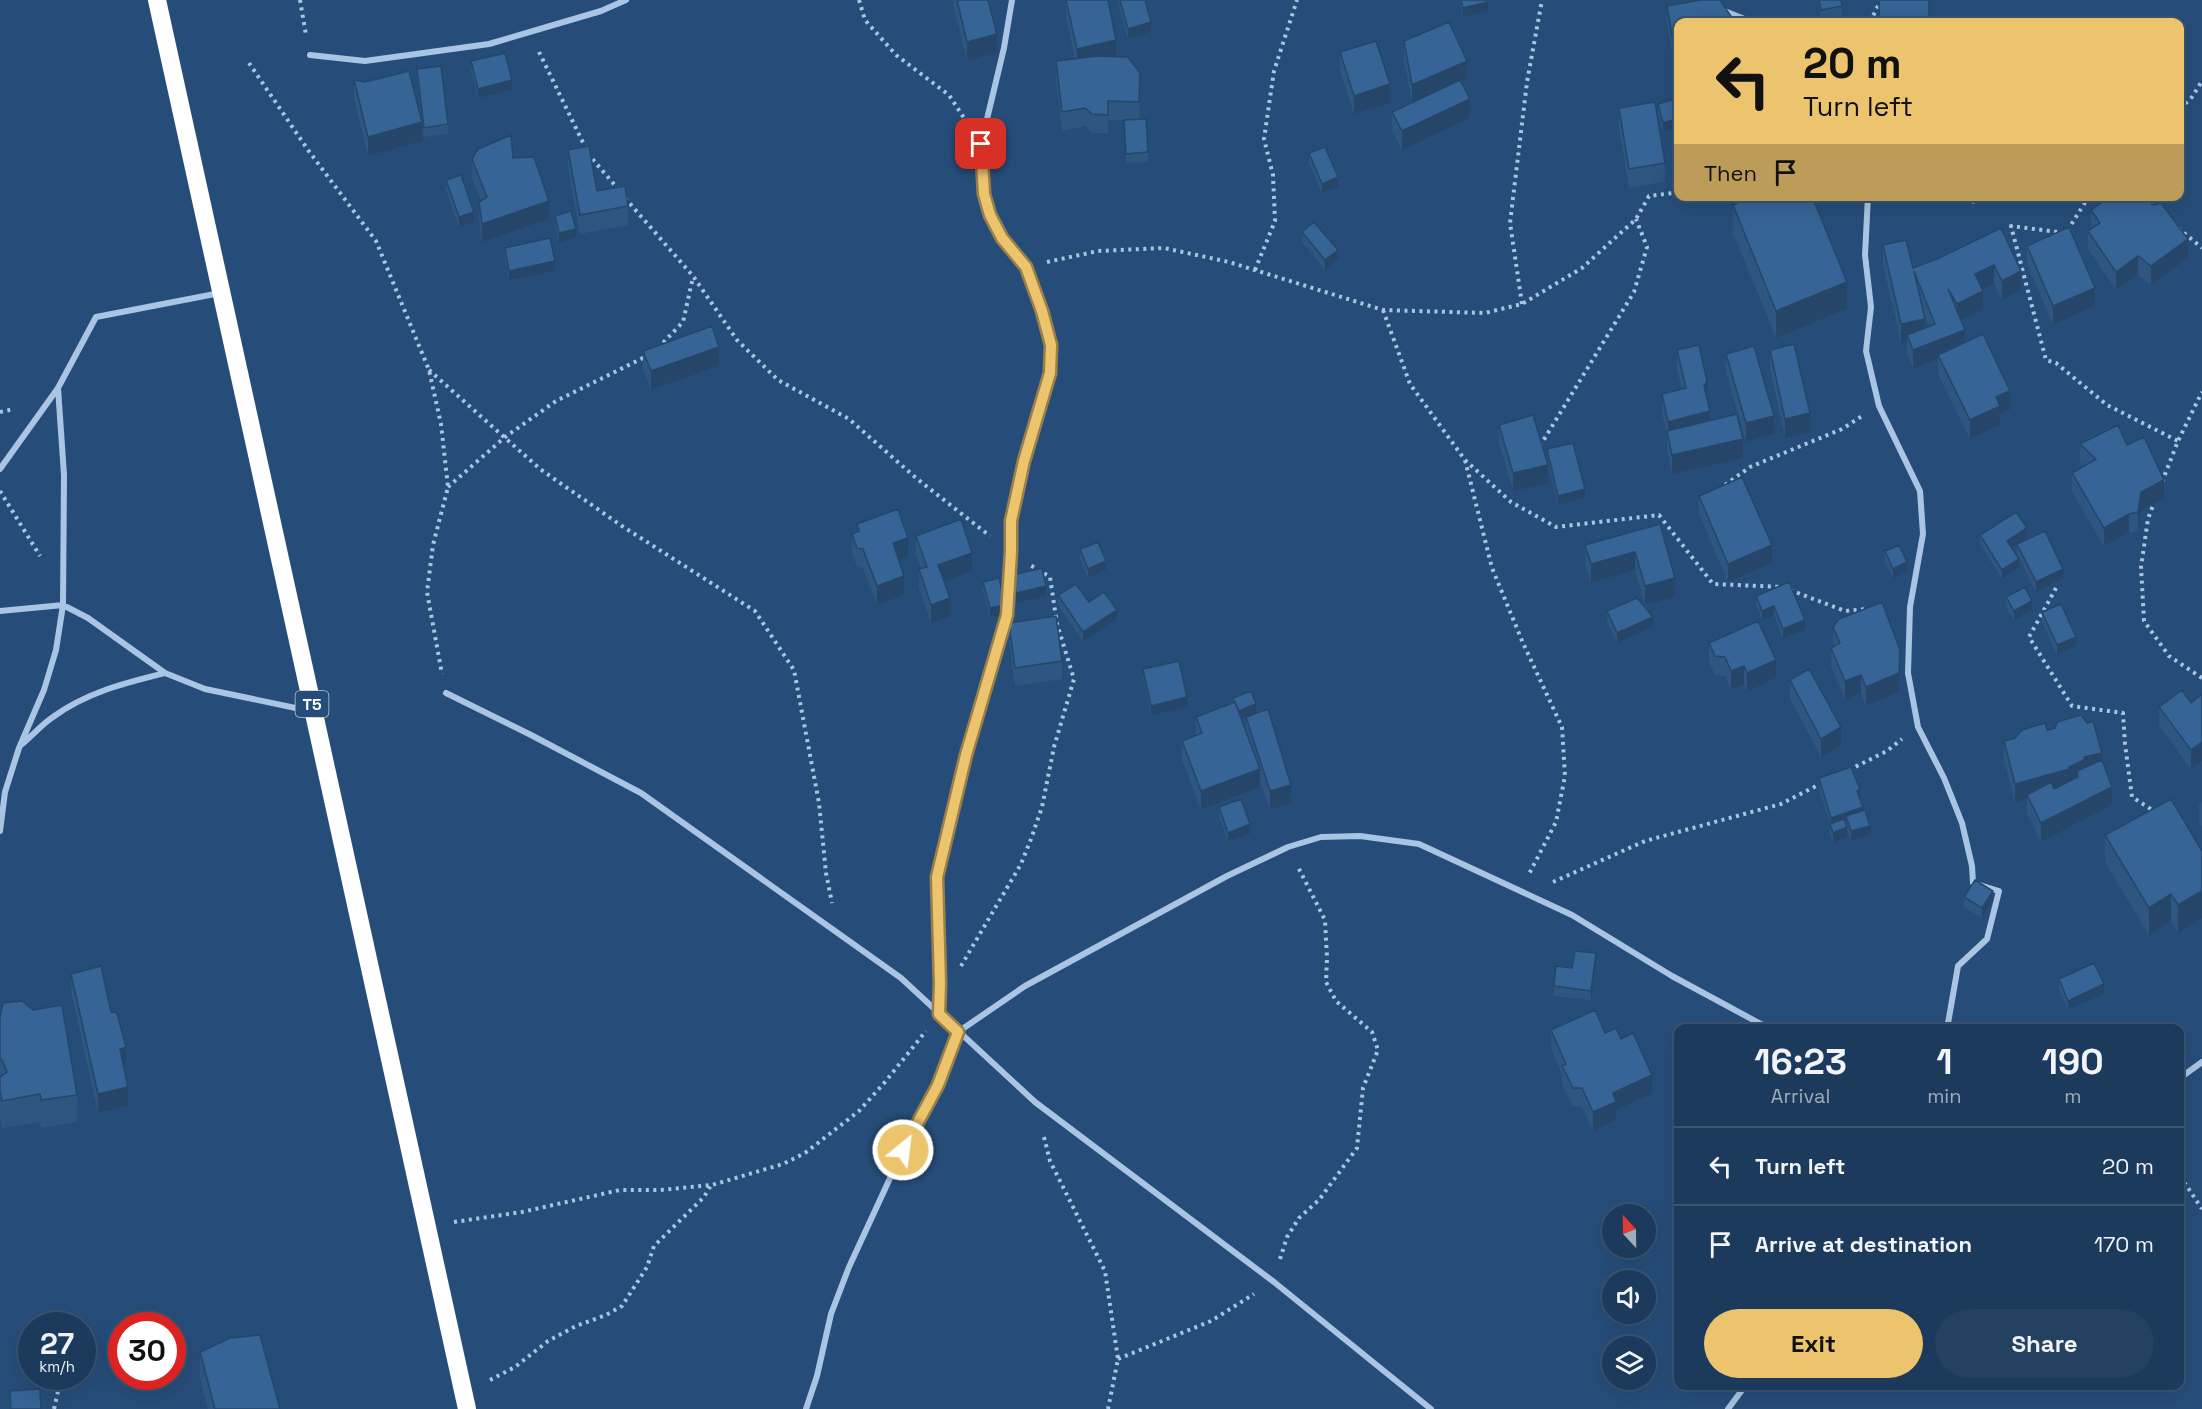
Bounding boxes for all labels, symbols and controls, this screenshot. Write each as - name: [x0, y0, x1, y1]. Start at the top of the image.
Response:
- text: 20 m: [1803, 37, 1902, 90]
- icon: left: [1704, 42, 1782, 120]
- text: Turn left: [1803, 89, 1913, 124]
- pin: [955, 118, 1006, 169]
- icon: arrive: [964, 127, 997, 160]
- icon: arrive: [1769, 156, 1802, 189]
- text: Then: [1704, 159, 1757, 187]
- road number: T5: [296, 691, 328, 717]
- text: 16:23: [1754, 1039, 1847, 1085]
- text: 1: [1936, 1039, 1952, 1085]
- text: 190: [2042, 1039, 2104, 1085]
- text: Arrival: [1771, 1083, 1830, 1109]
- text: min: [1927, 1083, 1962, 1109]
- text: m: [2064, 1083, 2081, 1109]
- position arrow: [871, 1118, 935, 1182]
- icon: left: [1704, 1150, 1737, 1183]
- text: Turn left: [1755, 1152, 1845, 1180]
- text: 20 m: [2102, 1152, 2154, 1180]
- north arrow: [1602, 1204, 1656, 1258]
- map controls: [1602, 1204, 1656, 1390]
- icon: arrive: [1704, 1228, 1737, 1261]
- text: Arrive at destination: [1755, 1230, 1972, 1258]
- text: 170 m: [2094, 1230, 2154, 1258]
- button: sound: [1602, 1270, 1656, 1324]
- button: Exit: [1704, 1309, 1923, 1378]
- button: Share: [1935, 1309, 2154, 1378]
- speed limit sign: 30: [108, 1312, 186, 1390]
- text: 27: [40, 1324, 74, 1363]
- button: layers: [1602, 1336, 1656, 1390]
- text: km/h: [39, 1357, 75, 1376]

